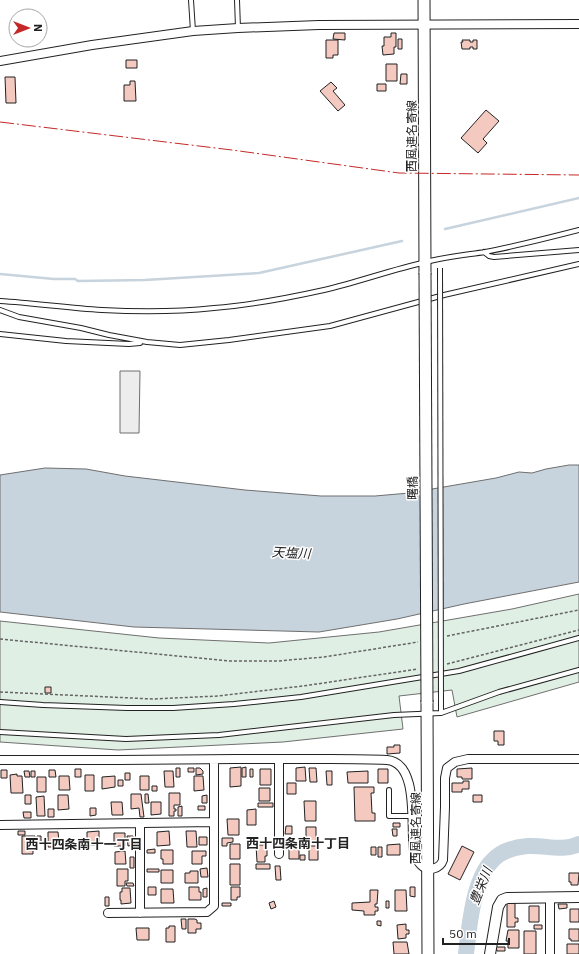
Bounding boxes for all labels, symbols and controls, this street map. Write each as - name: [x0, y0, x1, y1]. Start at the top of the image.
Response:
- north arrow: [8, 8, 48, 48]
- text: N: [31, 24, 45, 32]
- street label: 西風連名寄線: [404, 100, 419, 172]
- street label: 曙橋: [405, 476, 420, 500]
- water label: 天塩川: [271, 543, 313, 563]
- street label: 西風連名寄線: [408, 792, 423, 864]
- district label: 西十四条南十丁目: [246, 835, 350, 852]
- district label: 西十四条南十一丁目: [25, 836, 143, 853]
- water label: 豊栄川: [466, 863, 497, 907]
- scale bar: [443, 920, 509, 946]
- text: 50 m: [449, 926, 477, 941]

